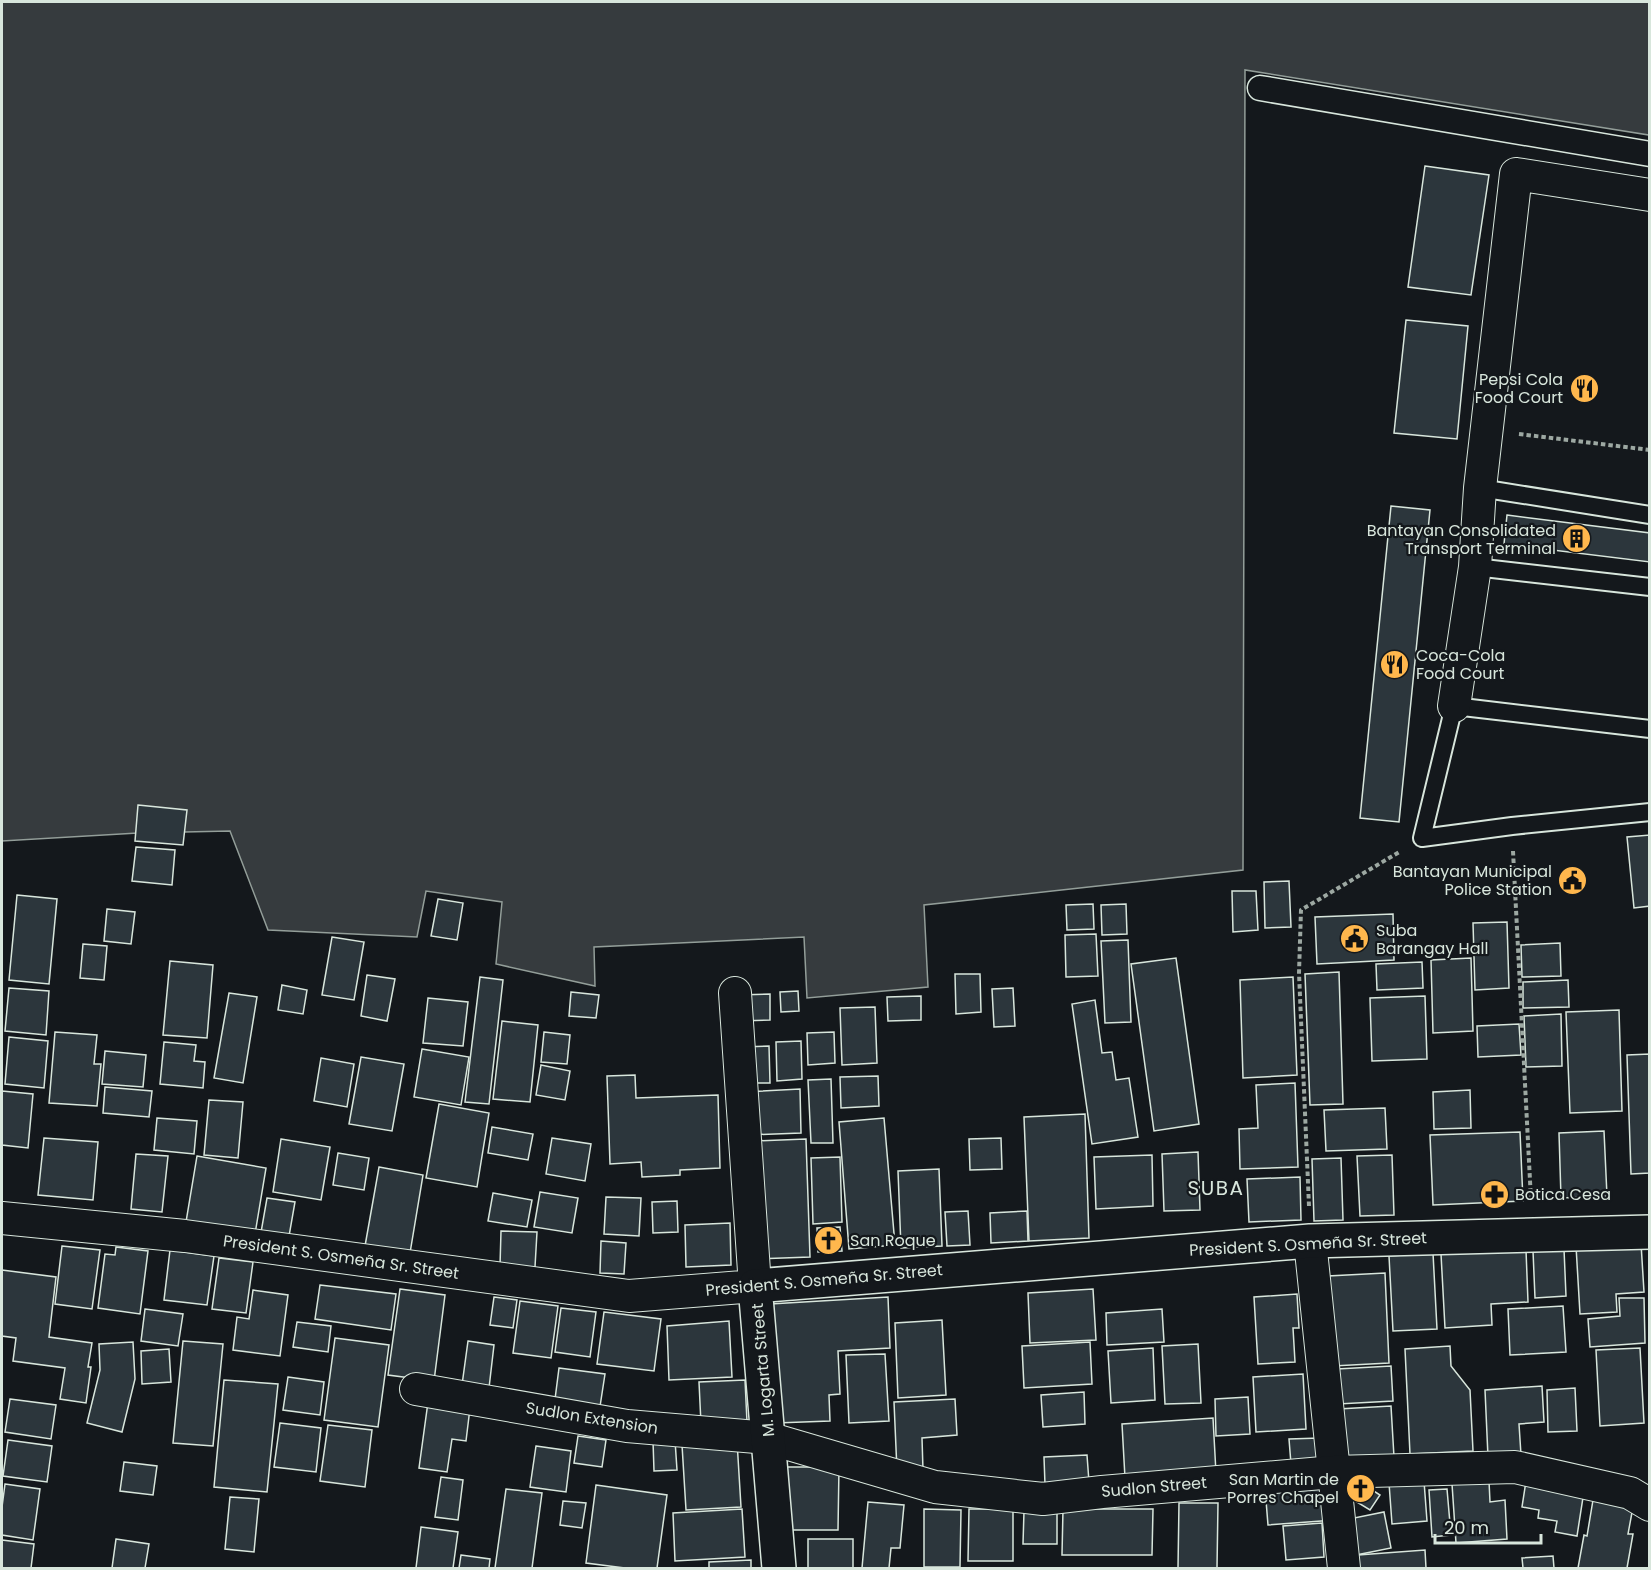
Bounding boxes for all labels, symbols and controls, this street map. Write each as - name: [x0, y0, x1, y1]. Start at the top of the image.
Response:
- place label: Pepsi Cola Food Court: [1475, 368, 1563, 409]
- restaurant icon: Pepsi Cola Food Court: [1568, 372, 1600, 404]
- place label: Bantayan Consolidated Transport Terminal: [1367, 519, 1556, 560]
- building icon: Bantayan Consolidated Transport Terminal: [1561, 523, 1593, 555]
- place label: Coca-Cola Food Court: [1416, 644, 1505, 685]
- restaurant icon: Coca-Cola Food Court: [1379, 648, 1411, 680]
- place label: Bantayan Municipal Police Station: [1393, 860, 1552, 901]
- public building icon: Bantayan Municipal Police Station: [1557, 864, 1589, 896]
- place label: Suba Barangay Hall: [1376, 919, 1488, 960]
- public building icon: Suba Barangay Hall: [1339, 923, 1371, 955]
- district label: SUBA: [1188, 1174, 1244, 1202]
- pharmacy icon: Botica Cesa: [1478, 1178, 1510, 1210]
- place label: Botica Cesa: [1515, 1183, 1611, 1206]
- church icon: San Roque: [813, 1224, 845, 1256]
- street label: President S. Osmeña Sr. Street: [1189, 1226, 1428, 1262]
- street label: President S. Osmeña Sr. Street: [222, 1229, 461, 1285]
- place label: San Roque: [850, 1229, 936, 1252]
- street label: President S. Osmeña Sr. Street: [704, 1258, 944, 1302]
- street label: M. Logarta Street: [746, 1302, 780, 1438]
- street label: Sudlon Extension: [524, 1396, 660, 1440]
- place label: San Martin de Porres Chapel: [1227, 1468, 1339, 1509]
- street label: Sudlon Street: [1100, 1471, 1208, 1503]
- church icon: San Martin de Porres Chapel: [1344, 1472, 1376, 1504]
- scale bar: [1435, 1507, 1542, 1545]
- text: 20 m: [1444, 1515, 1489, 1540]

